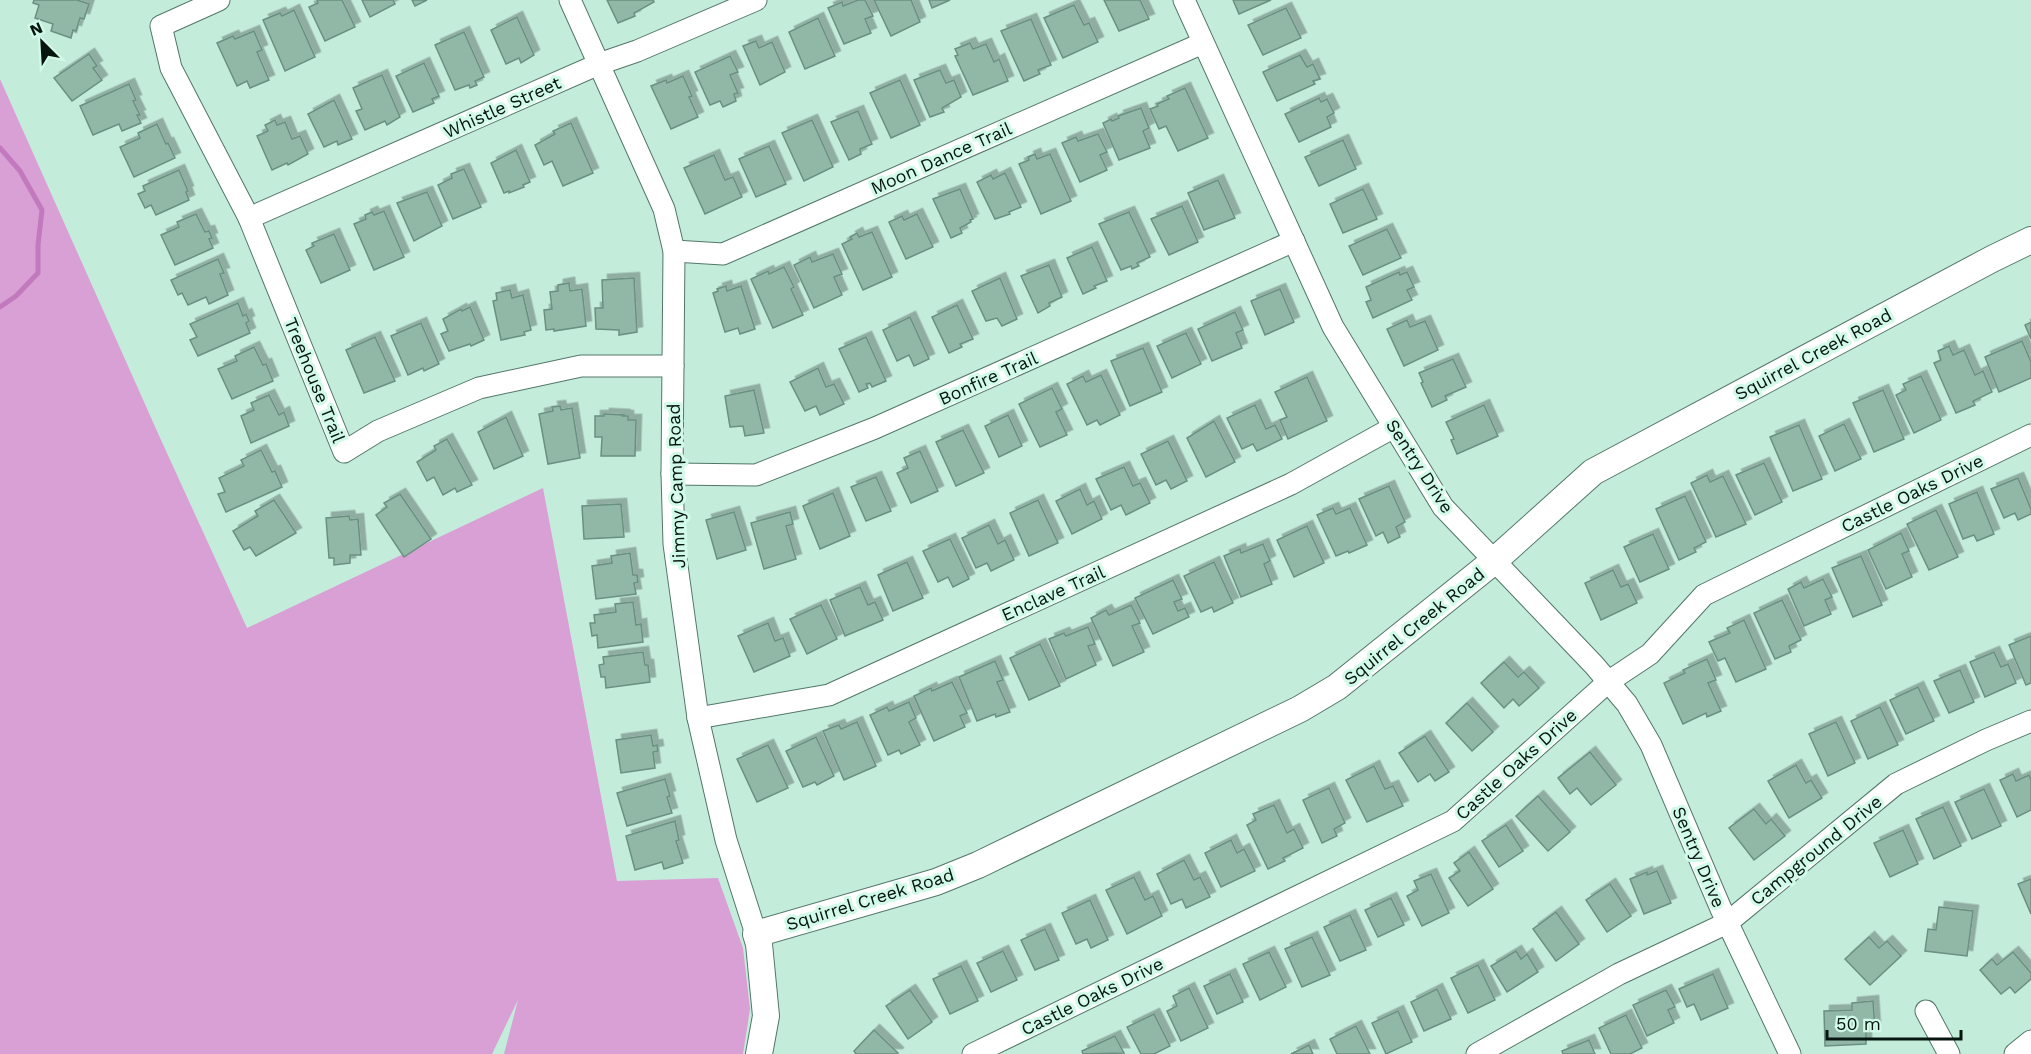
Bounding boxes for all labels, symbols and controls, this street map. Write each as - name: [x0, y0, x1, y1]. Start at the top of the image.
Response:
- north arrow: [12, 12, 72, 72]
- text: N: [27, 18, 45, 40]
- street label: Whistle Street: [440, 72, 564, 142]
- street label: Moon Dance Trail: [867, 117, 1015, 198]
- street label: Squirrel Creek Road: [1731, 304, 1895, 404]
- street label: Treehouse Trail: [280, 314, 350, 446]
- street label: Bonfire Trail: [935, 347, 1041, 409]
- street label: Jimmy Camp Road: [663, 403, 689, 569]
- street label: Sentry Drive: [1382, 415, 1458, 517]
- street label: Castle Oaks Drive: [1837, 449, 1987, 537]
- street label: Enclave Trail: [998, 561, 1108, 625]
- street label: Squirrel Creek Road: [1340, 563, 1488, 689]
- street label: Castle Oaks Drive: [1451, 704, 1581, 824]
- street label: Campground Drive: [1746, 791, 1886, 909]
- street label: Sentry Drive: [1668, 803, 1730, 911]
- street label: Squirrel Creek Road: [783, 863, 957, 935]
- street label: Castle Oaks Drive: [1017, 952, 1167, 1040]
- scale bar: [1827, 1003, 1960, 1041]
- text: 50 m: [1836, 1013, 1881, 1034]

